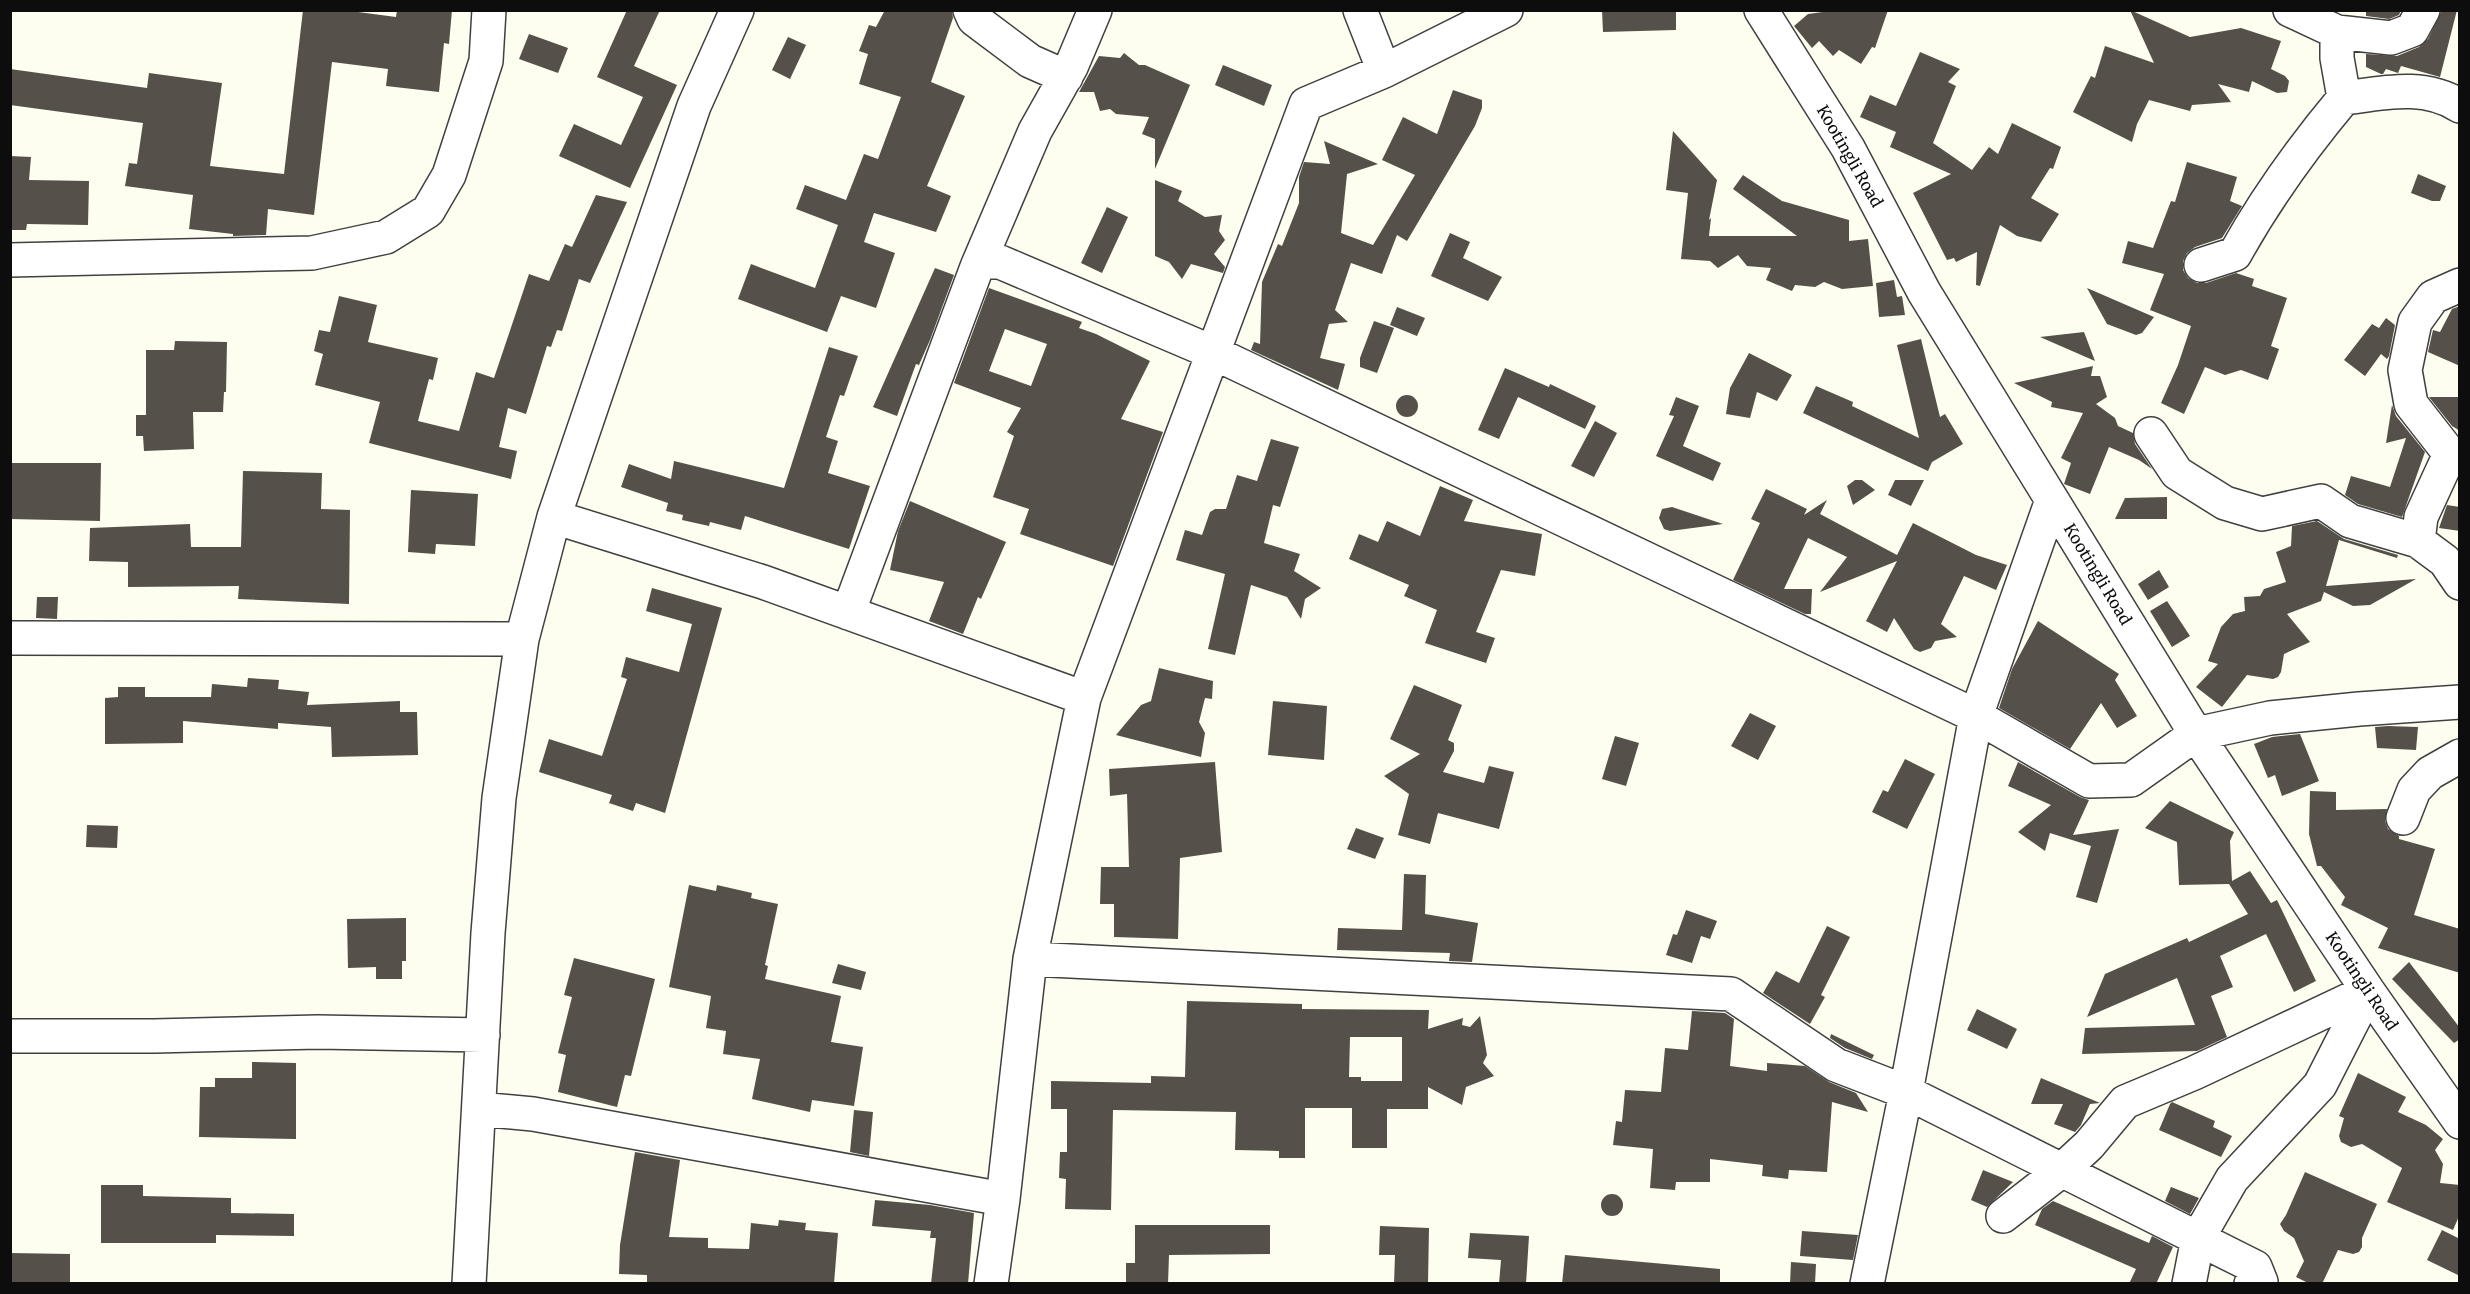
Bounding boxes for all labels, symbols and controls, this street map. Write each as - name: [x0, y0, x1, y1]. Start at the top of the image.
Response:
- street label: Kootingli Road: [1813, 101, 1887, 211]
- street label: Kootingli Road: [2060, 520, 2136, 629]
- street label: Kootingli Road: [2322, 928, 2403, 1034]

